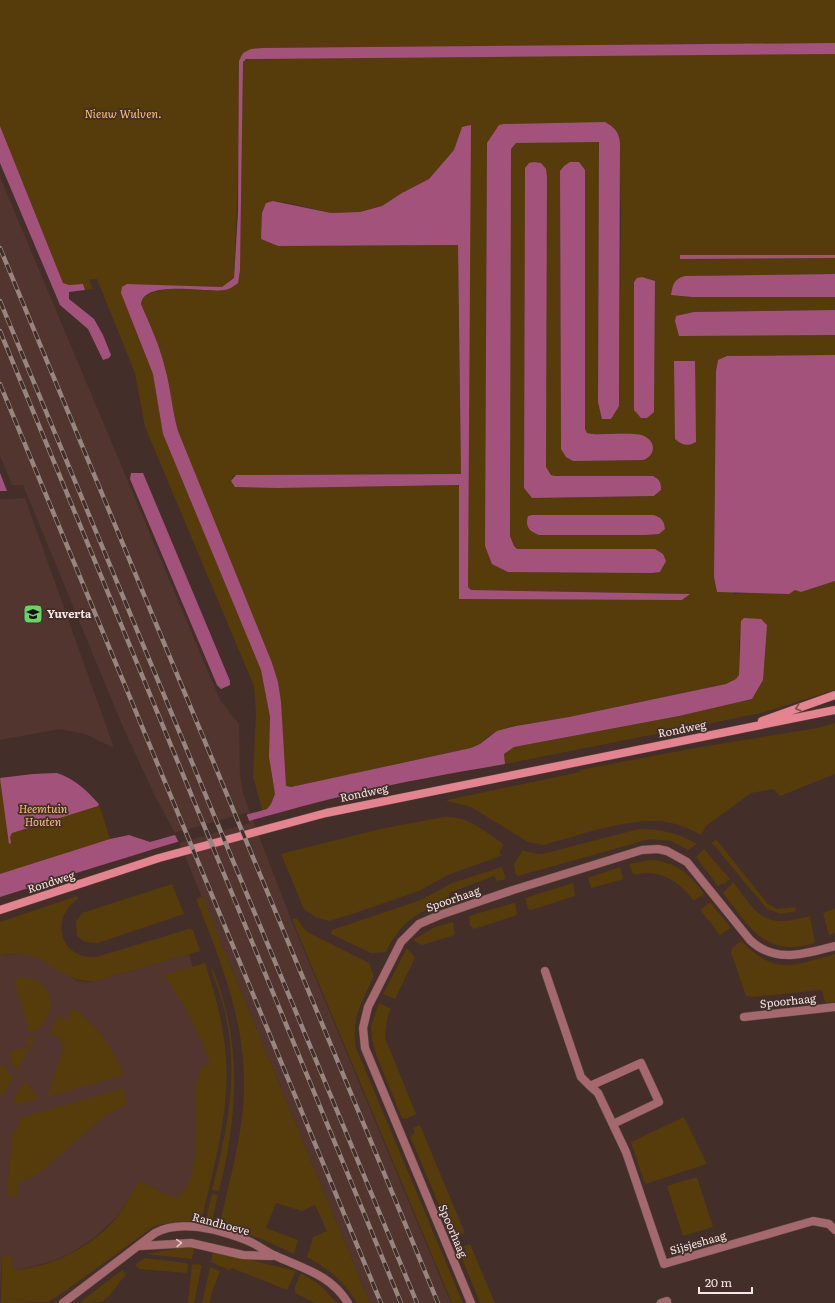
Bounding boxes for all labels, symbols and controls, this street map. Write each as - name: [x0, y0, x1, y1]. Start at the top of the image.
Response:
- park label: Nieuw Wulven.: [84, 105, 162, 121]
- school or university icon: Yuverta: [22, 603, 44, 625]
- place label: Yuverta: [47, 605, 92, 621]
- one-way arrow: [795, 703, 802, 711]
- street label: Rondweg: [656, 715, 708, 741]
- street label: Rondweg: [338, 779, 390, 805]
- park label: Heemtuin Houten: [19, 800, 68, 829]
- street label: Rondweg: [25, 866, 77, 896]
- street label: Spoorhaag: [423, 881, 483, 915]
- street label: Spoorhaag: [759, 989, 818, 1011]
- street label: Spoorhaag: [436, 1202, 473, 1260]
- street label: Randhoeve: [191, 1208, 252, 1238]
- street label: Sijsjeshaag: [668, 1226, 729, 1258]
- one-way arrow: [176, 1238, 182, 1247]
- scale bar: [699, 1269, 752, 1295]
- text: 20 m: [705, 1273, 732, 1291]

